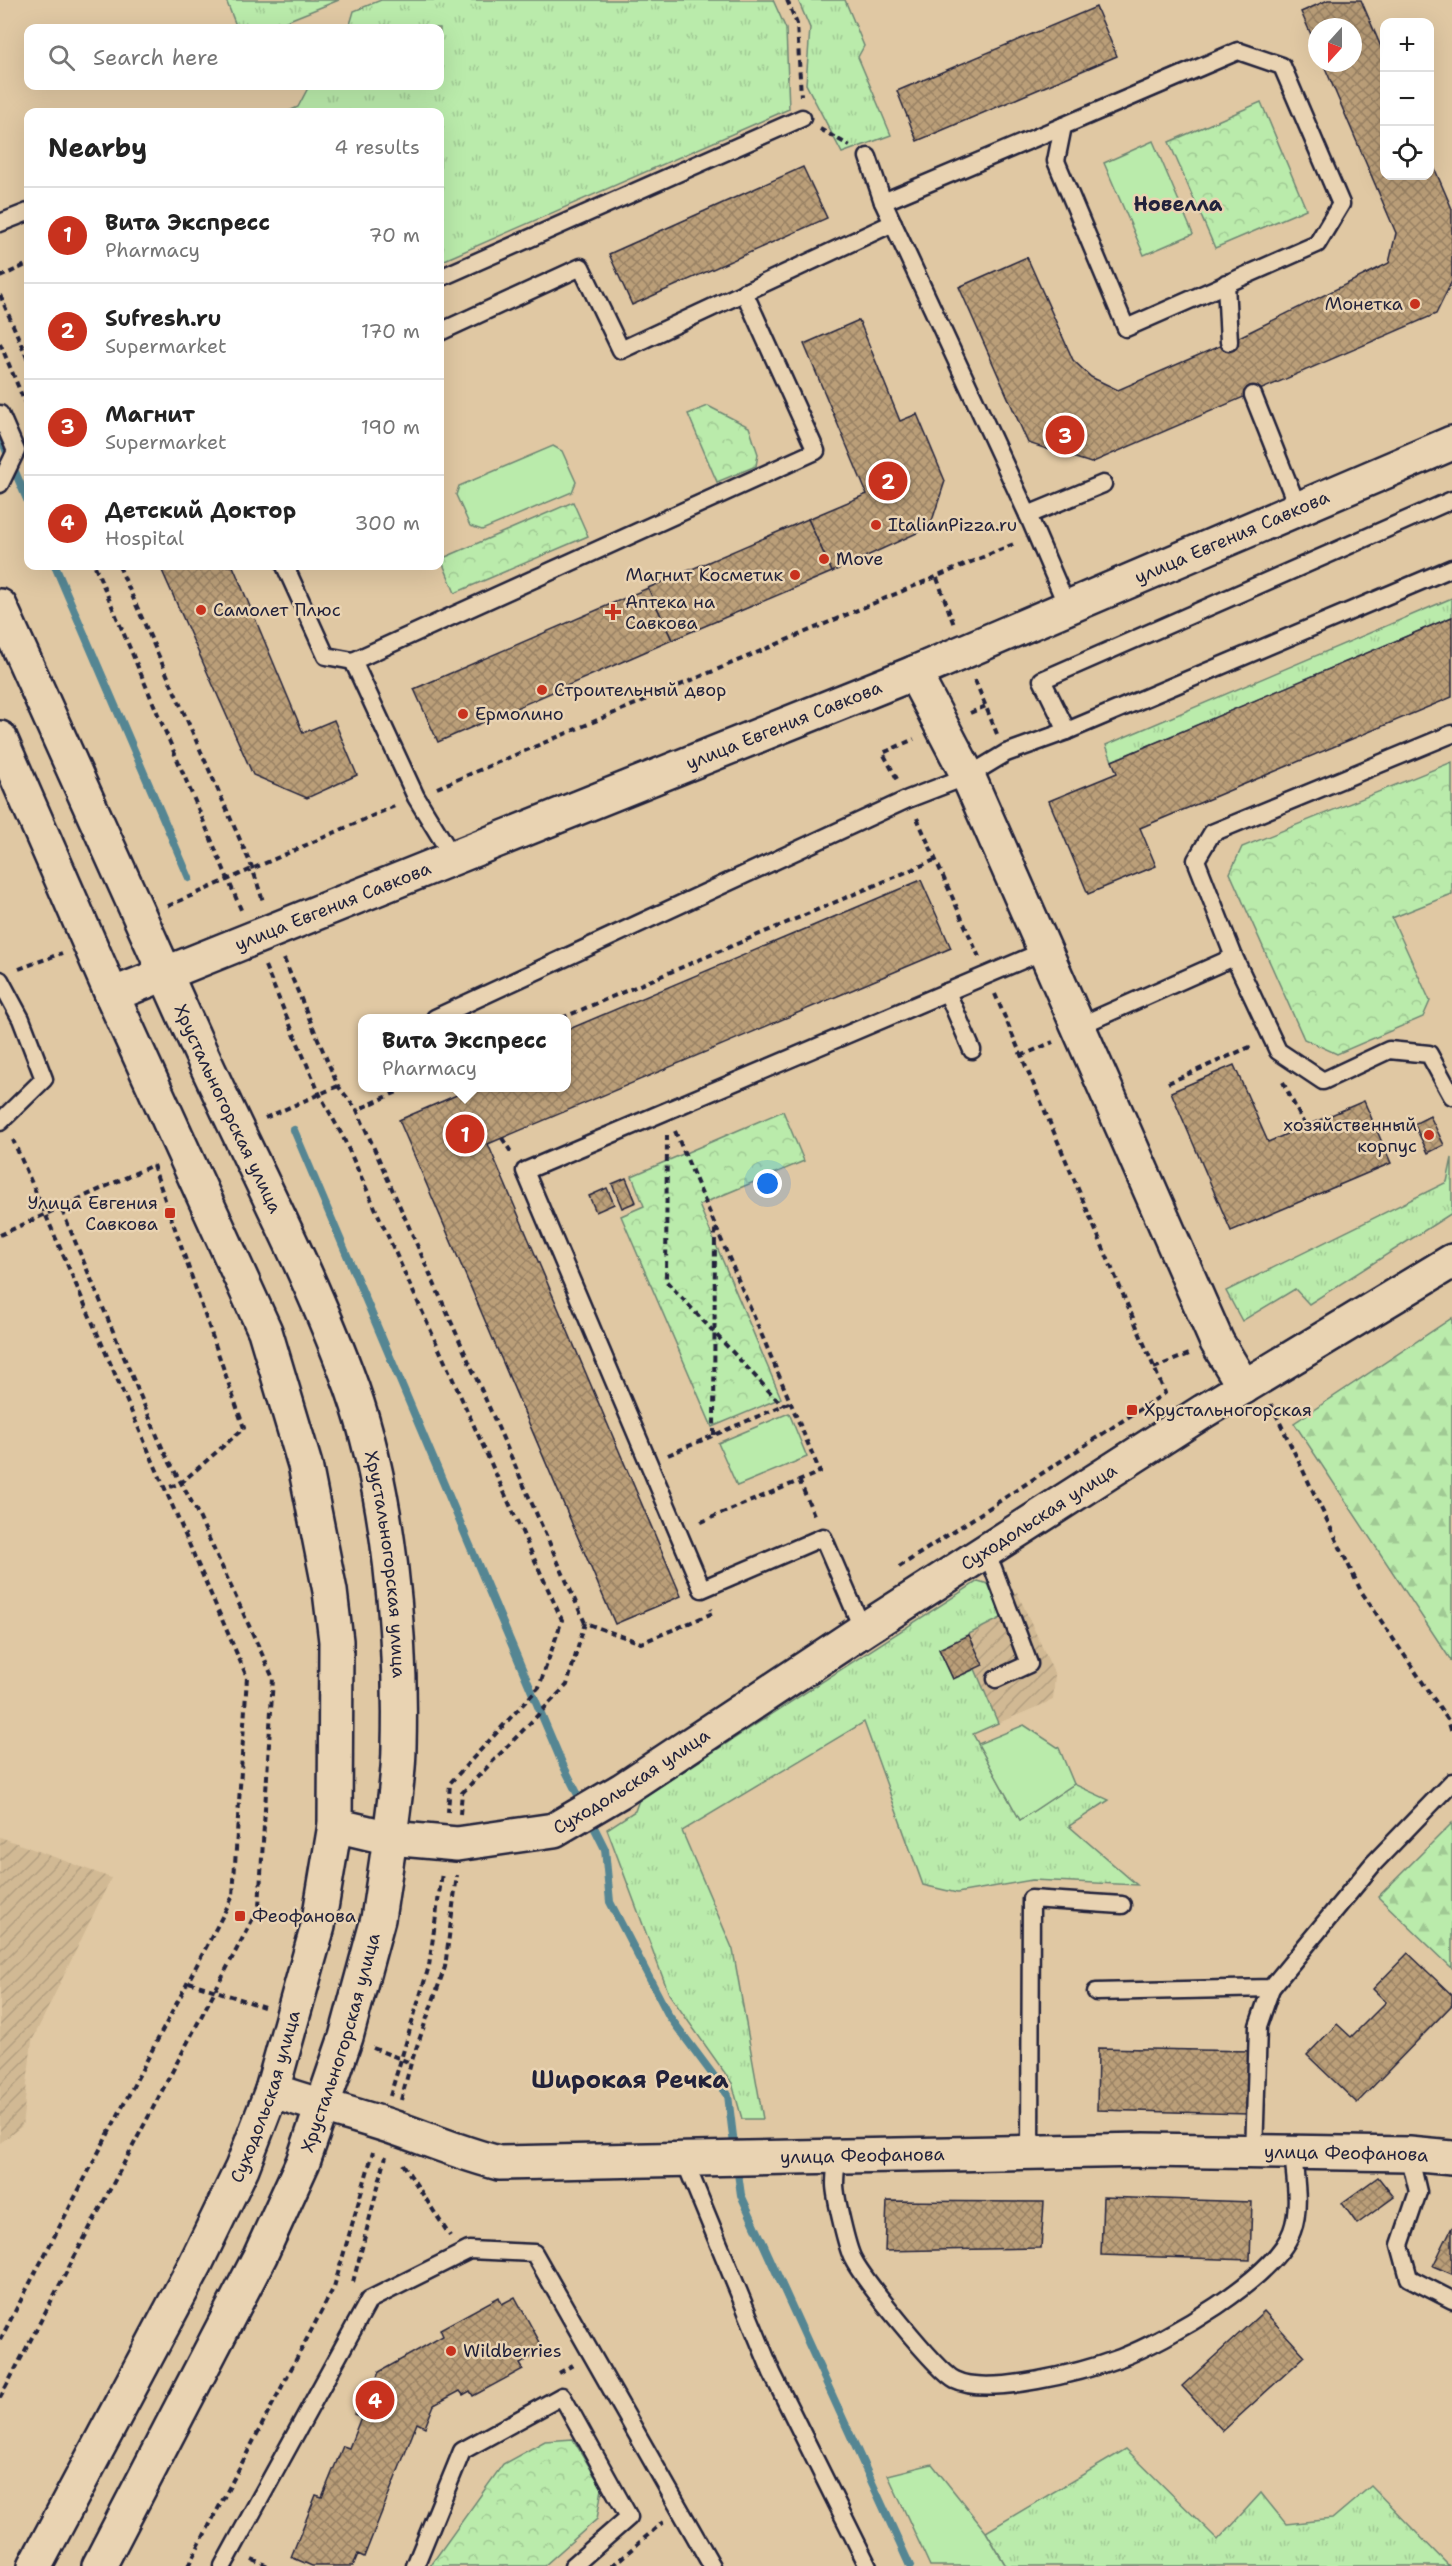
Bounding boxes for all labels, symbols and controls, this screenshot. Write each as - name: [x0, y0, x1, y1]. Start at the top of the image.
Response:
- north arrow: [1308, 18, 1362, 72]
- map controls: [1380, 18, 1434, 180]
- button: +: [1380, 18, 1434, 72]
- search box: [24, 24, 444, 90]
- icon: search: [45, 41, 78, 74]
- text: Search here: [93, 43, 219, 72]
- button: −: [1380, 72, 1434, 126]
- button: locate: [1380, 126, 1434, 180]
- text: Nearby: [48, 130, 147, 165]
- text: 4 results: [334, 134, 420, 160]
- district label: Новелла: [1134, 191, 1223, 217]
- text: Вита Экспресс: [105, 208, 270, 237]
- text: 1: [63, 222, 72, 248]
- text: 70 m: [368, 222, 420, 248]
- text: Pharmacy: [105, 237, 200, 263]
- place label: Монетка: [1325, 292, 1403, 316]
- marker: Монетка: [1408, 297, 1422, 311]
- text: Sufresh.ru: [105, 304, 221, 333]
- text: 2: [61, 318, 75, 344]
- text: 170 m: [361, 318, 420, 344]
- text: Supermarket: [105, 333, 227, 359]
- text: Магнит: [105, 400, 195, 429]
- pin: 3: [1046, 412, 1084, 458]
- text: 3: [61, 414, 75, 440]
- text: 190 m: [361, 414, 420, 440]
- text: Supermarket: [105, 429, 227, 455]
- pin: 2: [868, 458, 908, 504]
- street label: улица Евгения Савкова: [1131, 485, 1333, 589]
- text: Детский Доктор: [105, 496, 296, 525]
- text: 4: [61, 510, 75, 536]
- text: 300 m: [354, 510, 420, 536]
- place label: ItalianPizza.ru: [888, 513, 1017, 537]
- marker: ItalianPizza.ru: [869, 518, 883, 532]
- text: Hospital: [105, 525, 184, 551]
- place label: Move: [836, 547, 883, 571]
- marker: Move: [817, 552, 831, 566]
- place label: Магнит Косметик: [625, 563, 783, 587]
- marker: Магнит Косметик: [788, 568, 802, 582]
- place label: Аптека на Савкова: [625, 590, 715, 635]
- place label: Самолет Плюс: [213, 598, 341, 622]
- marker: Самолет Плюс: [194, 603, 208, 617]
- marker: Аптека на Савкова: [606, 605, 620, 619]
- street label: улица Евгения Савкова: [682, 675, 885, 775]
- place label: Строительный двор: [554, 678, 726, 702]
- marker: Строительный двор: [535, 683, 549, 697]
- place label: Ермолино: [475, 702, 564, 726]
- marker: Ермолино: [456, 707, 470, 721]
- street label: улица Евгения Савкова: [231, 856, 434, 956]
- street label: Хрустальногорская улица: [168, 1000, 287, 1217]
- popup: [358, 1014, 571, 1092]
- text: Вита Экспресс: [382, 1026, 547, 1055]
- text: Pharmacy: [382, 1055, 477, 1081]
- pin: 1: [446, 1112, 484, 1156]
- place label: хозяйственный корпус: [1284, 1113, 1417, 1158]
- marker: хозяйственный корпус: [1422, 1128, 1436, 1142]
- your location: [753, 1169, 782, 1198]
- place label: Улица Евгения Савкова: [28, 1191, 158, 1236]
- marker: Улица Евгения Савкова: [163, 1206, 177, 1220]
- place label: Хрустальногорская: [1144, 1398, 1312, 1422]
- marker: Хрустальногорская: [1125, 1403, 1139, 1417]
- street label: Хрустальногорская улица: [359, 1448, 411, 1678]
- street label: Суходольская улица: [956, 1458, 1122, 1576]
- street label: Суходольская улица: [549, 1723, 714, 1840]
- place label: Феофанова: [252, 1904, 356, 1928]
- marker: Феофанова: [233, 1909, 247, 1923]
- street label: Хрустальногорская улица: [295, 1930, 386, 2155]
- street label: Суходольская улица: [225, 2008, 306, 2187]
- district label: Широкая Речка: [531, 2064, 729, 2096]
- street label: улица Феофанова: [1264, 2140, 1430, 2168]
- street label: улица Феофанова: [780, 2142, 945, 2169]
- place label: Wildberries: [463, 2339, 562, 2363]
- marker: Wildberries: [444, 2344, 458, 2358]
- pin: 4: [356, 2378, 394, 2422]

